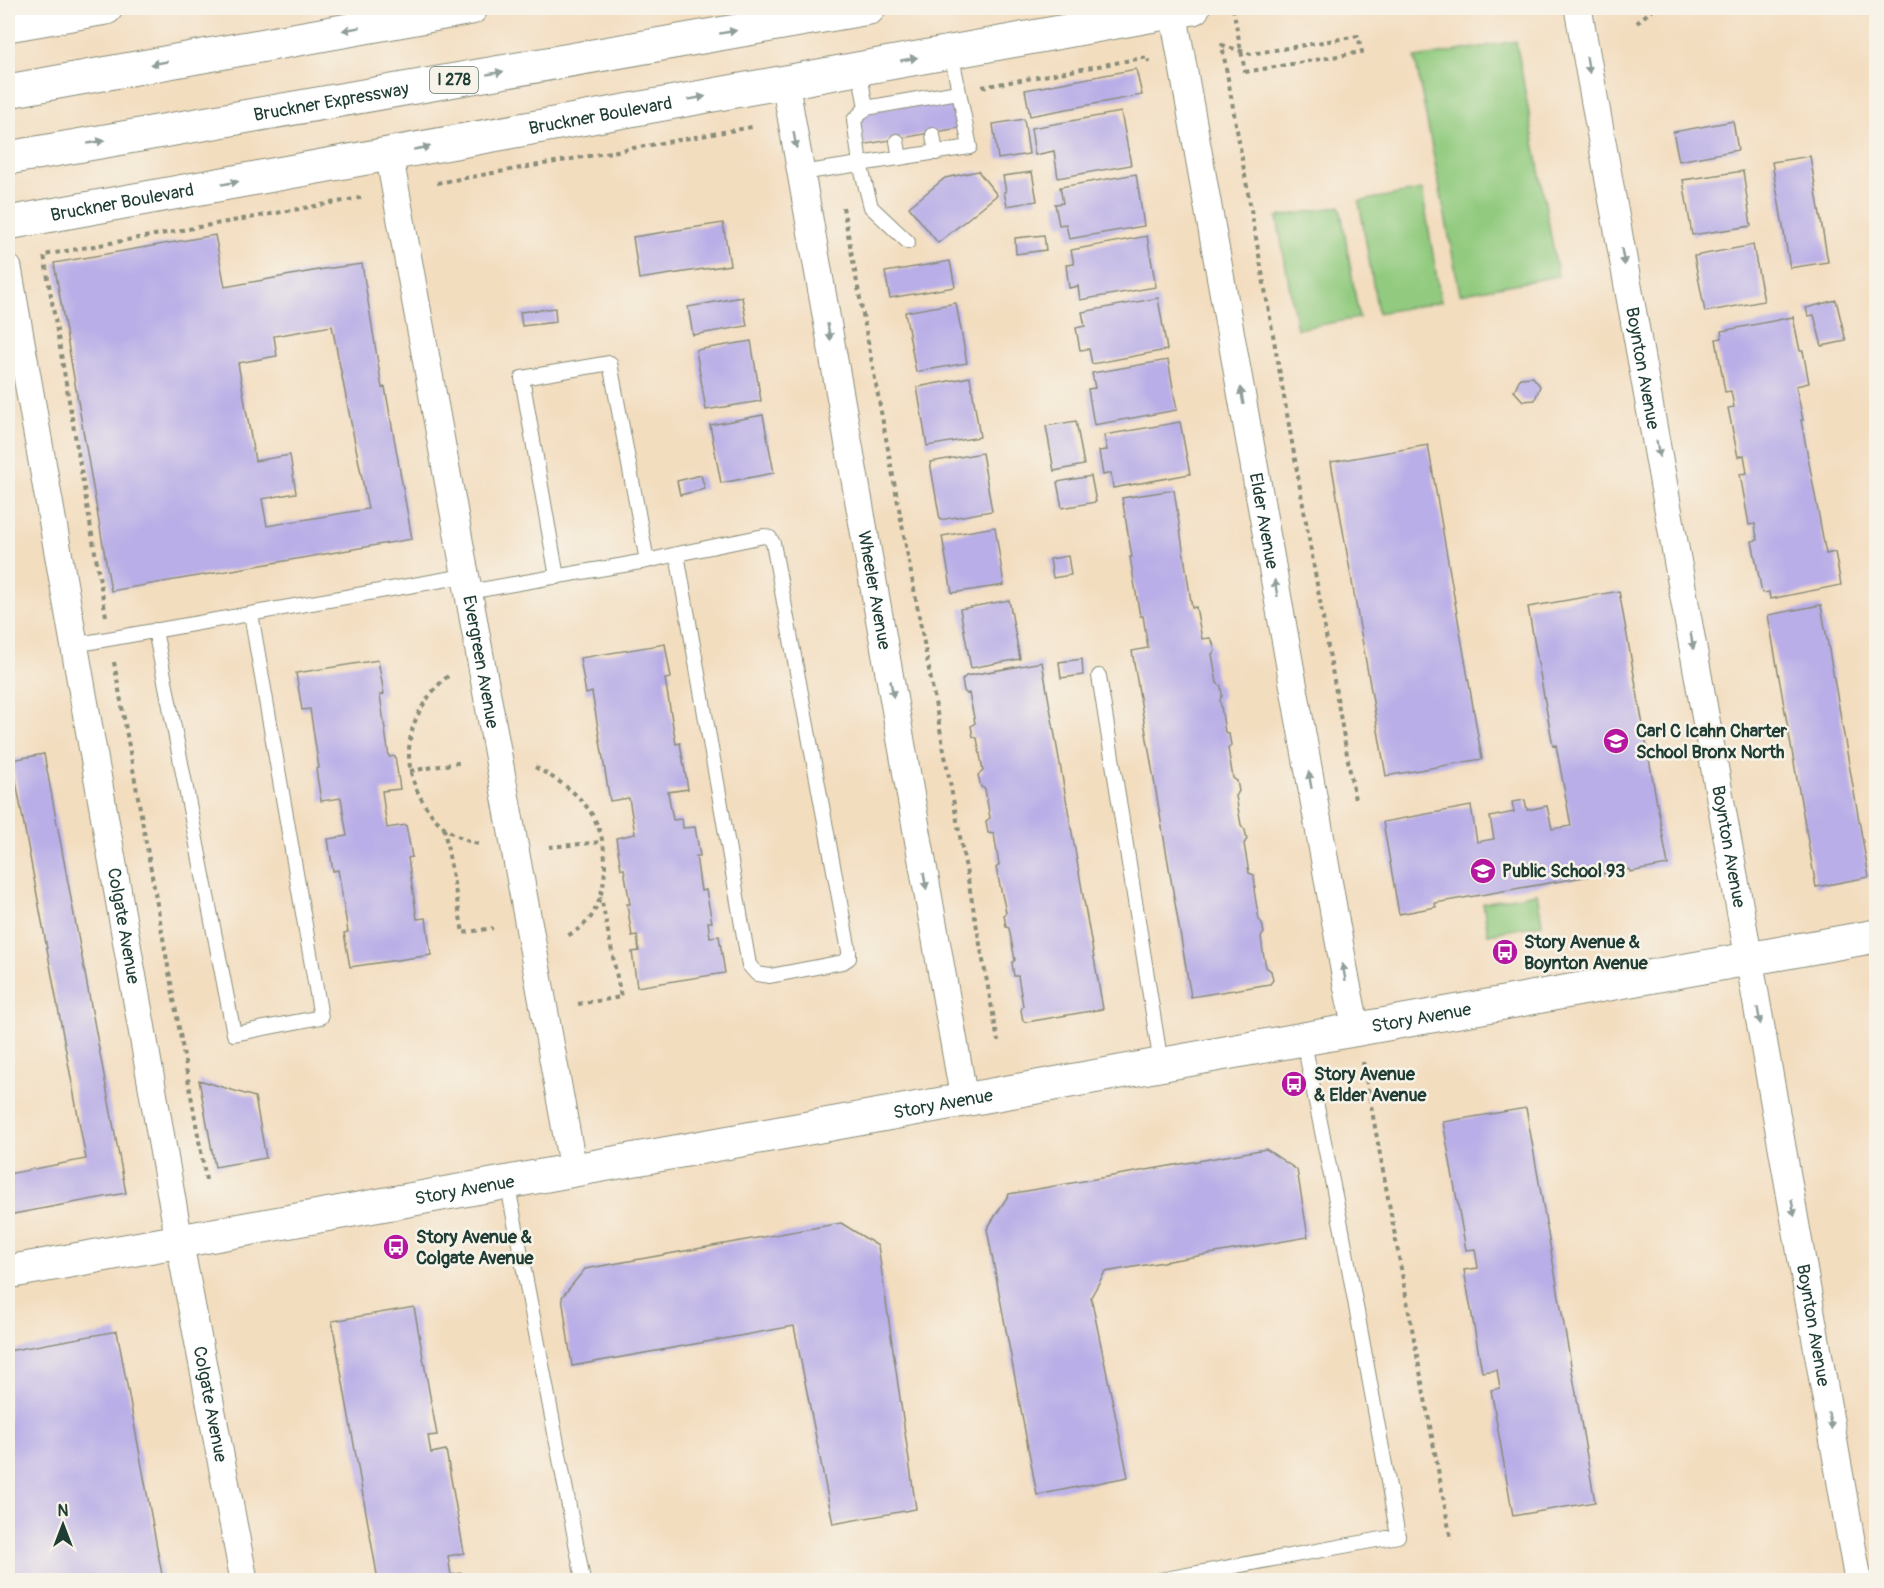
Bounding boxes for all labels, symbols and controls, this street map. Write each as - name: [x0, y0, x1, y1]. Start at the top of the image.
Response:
- one-way arrow: [341, 25, 360, 34]
- one-way arrow: [719, 27, 738, 36]
- one-way arrow: [900, 54, 919, 63]
- one-way arrow: [1584, 56, 1593, 75]
- one-way arrow: [149, 59, 168, 68]
- road number: I 278: [430, 67, 478, 93]
- one-way arrow: [486, 68, 505, 77]
- street label: Bruckner Expressway: [252, 77, 411, 127]
- street label: Bruckner Boulevard: [527, 91, 674, 140]
- one-way arrow: [687, 93, 706, 102]
- one-way arrow: [791, 130, 800, 149]
- one-way arrow: [87, 138, 106, 147]
- one-way arrow: [413, 143, 432, 152]
- street label: Bruckner Boulevard: [49, 178, 196, 227]
- one-way arrow: [221, 178, 240, 187]
- one-way arrow: [1619, 248, 1628, 267]
- street label: Boynton Avenue: [1620, 305, 1665, 431]
- one-way arrow: [825, 322, 834, 341]
- one-way arrow: [1237, 386, 1246, 405]
- one-way arrow: [1653, 440, 1662, 459]
- street label: Elder Avenue: [1244, 471, 1284, 571]
- street label: Wheeler Avenue: [853, 529, 896, 652]
- one-way arrow: [1271, 578, 1280, 597]
- street label: Evergreen Avenue: [458, 593, 504, 730]
- one-way arrow: [1688, 632, 1697, 651]
- one-way arrow: [887, 680, 896, 699]
- place label: Carl C Icahn Charter School Bronx North: [1636, 720, 1788, 764]
- school or university icon: Carl C Icahn Charter School Bronx North: [1601, 726, 1631, 756]
- one-way arrow: [1305, 770, 1314, 789]
- street label: Boynton Avenue: [1707, 784, 1751, 910]
- school or university icon: Public School 93: [1468, 856, 1498, 886]
- place label: Public School 93: [1502, 860, 1625, 883]
- street label: Colgate Avenue: [102, 866, 145, 986]
- one-way arrow: [921, 872, 930, 891]
- place label: Story Avenue & Boynton Avenue: [1524, 931, 1649, 975]
- bus stop icon: Story Avenue & Boynton Avenue: [1490, 937, 1520, 967]
- one-way arrow: [1339, 962, 1348, 981]
- street label: Story Avenue: [1370, 998, 1473, 1038]
- one-way arrow: [1755, 1007, 1764, 1026]
- place label: Story Avenue & Elder Avenue: [1314, 1063, 1427, 1107]
- bus stop icon: Story Avenue & Elder Avenue: [1279, 1069, 1309, 1099]
- street label: Story Avenue: [891, 1084, 995, 1124]
- street label: Story Avenue: [413, 1170, 516, 1210]
- one-way arrow: [1789, 1199, 1798, 1218]
- place label: Story Avenue & Colgate Avenue: [416, 1226, 534, 1270]
- bus stop icon: Story Avenue & Colgate Avenue: [381, 1232, 411, 1262]
- street label: Boynton Avenue: [1791, 1262, 1835, 1388]
- street label: Colgate Avenue: [188, 1344, 233, 1464]
- one-way arrow: [1826, 1412, 1835, 1431]
- north arrow: [33, 1495, 93, 1555]
- text: N: [58, 1501, 69, 1521]

